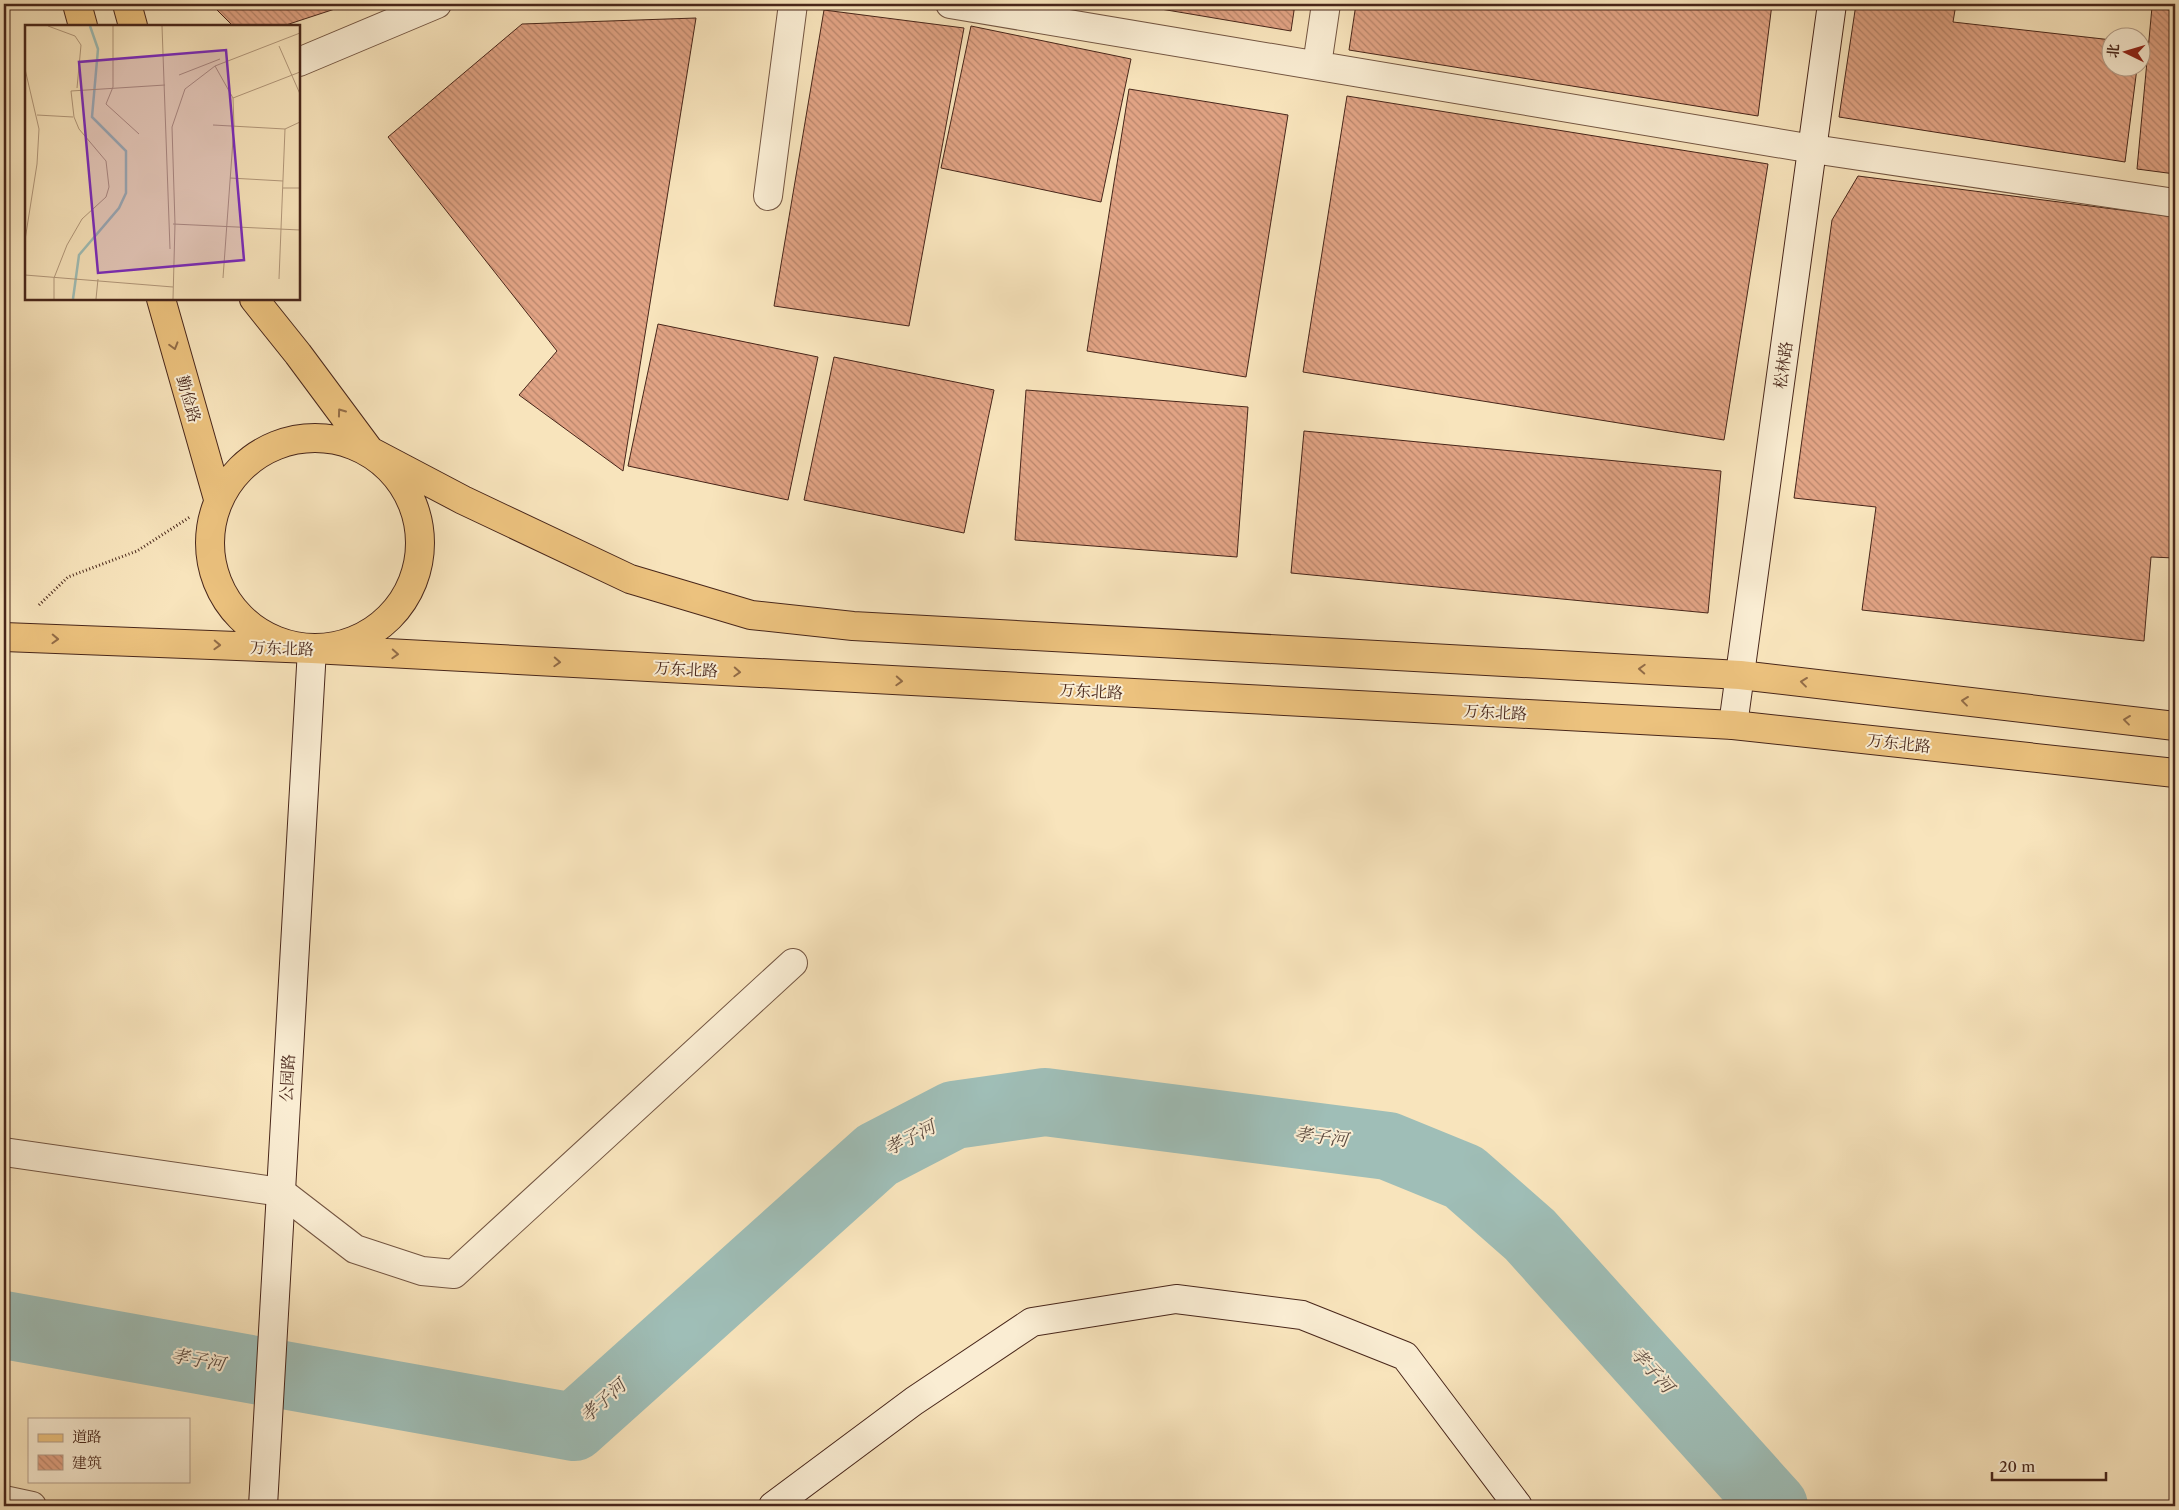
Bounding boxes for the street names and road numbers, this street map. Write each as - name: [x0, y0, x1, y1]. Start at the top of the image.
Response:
- street label: 松林路: [1770, 340, 1796, 390]
- street label: 勤俭路: [173, 373, 205, 425]
- street label: 万东北路: [250, 637, 314, 659]
- street label: 万东北路: [654, 657, 718, 681]
- street label: 万东北路: [1059, 679, 1123, 703]
- street label: 万东北路: [1463, 700, 1527, 724]
- street label: 万东北路: [1866, 730, 1932, 756]
- street label: 公园路: [276, 1054, 298, 1102]

